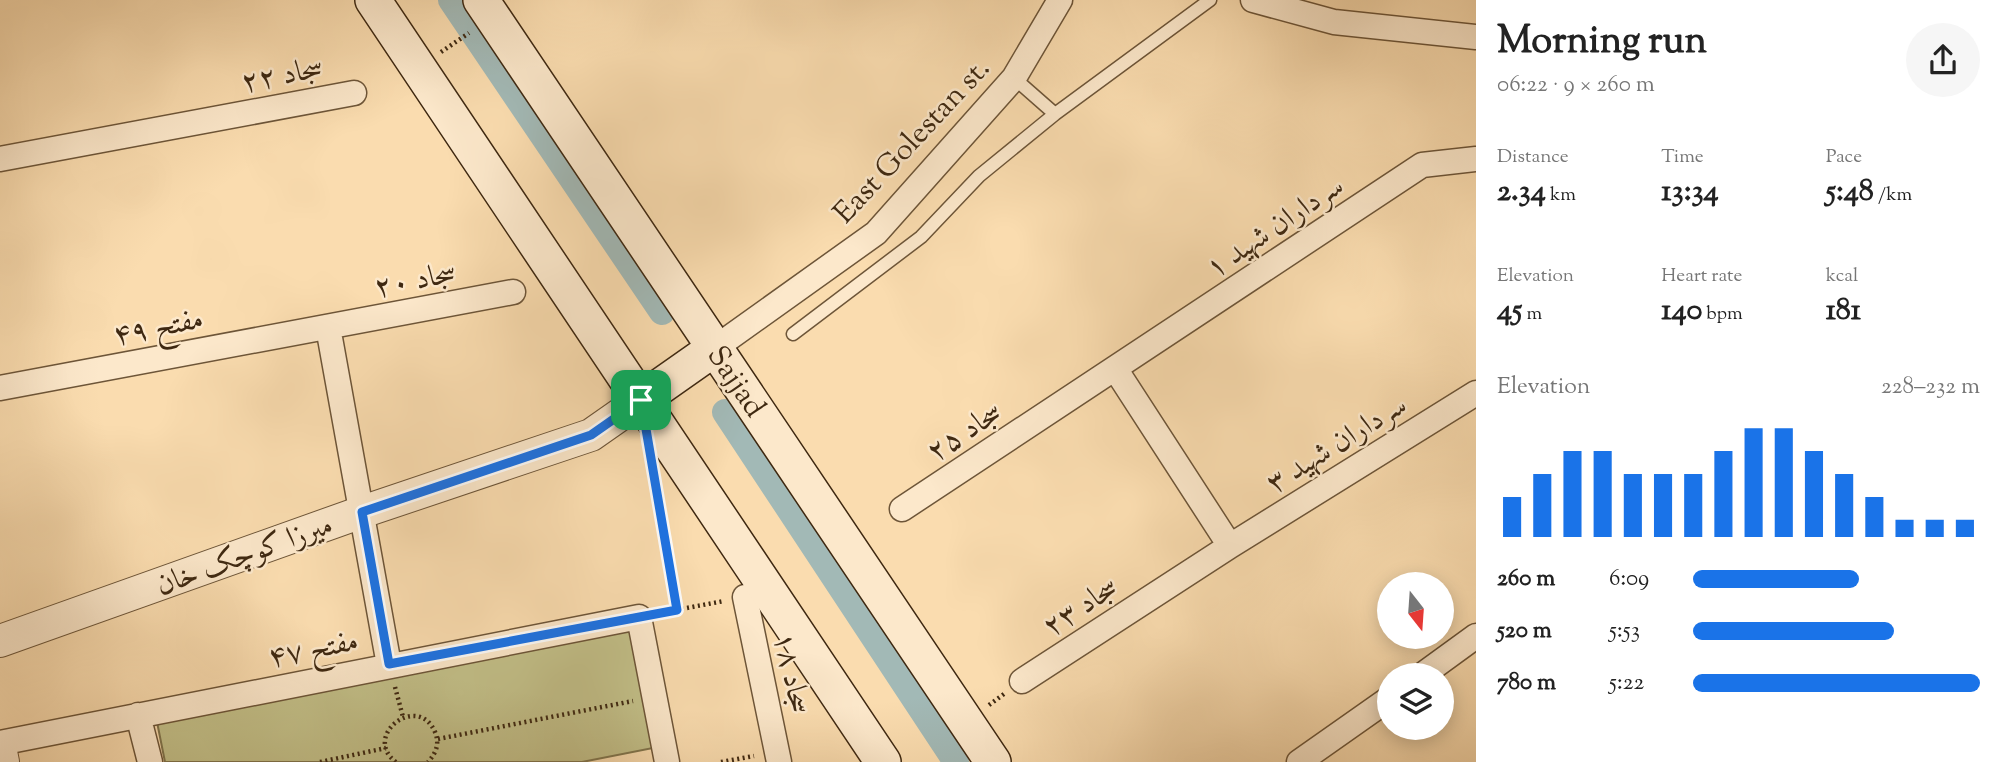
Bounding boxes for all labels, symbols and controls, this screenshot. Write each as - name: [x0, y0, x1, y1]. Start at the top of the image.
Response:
- text: Morning run: [1497, 16, 1707, 70]
- button: share: [1906, 23, 1980, 97]
- street label: سجاد ۲۲: [238, 47, 327, 105]
- street label: East Golestan st.: [825, 49, 1001, 234]
- text: 06:22 · 9 × 260 m: [1497, 69, 1655, 102]
- text: Distance: [1497, 144, 1569, 171]
- text: Time: [1661, 144, 1704, 171]
- text: Pace: [1826, 144, 1862, 171]
- street label: سرداران شهید ۱: [1198, 166, 1353, 290]
- text: 2.34: [1497, 171, 1546, 214]
- text: 13:34: [1661, 171, 1719, 214]
- text: 5:48: [1826, 171, 1874, 214]
- text: km: [1546, 182, 1576, 209]
- text: /km: [1874, 182, 1912, 209]
- street label: سجاد ۲۰: [371, 252, 460, 310]
- text: Elevation: [1497, 263, 1574, 290]
- text: Heart rate: [1661, 263, 1742, 290]
- text: kcal: [1826, 263, 1858, 290]
- text: 45: [1497, 290, 1522, 333]
- text: 140: [1661, 290, 1702, 333]
- text: 181: [1826, 290, 1861, 333]
- street label: مفتح ۴۹: [110, 299, 208, 361]
- text: m: [1522, 301, 1542, 328]
- text: bpm: [1702, 301, 1743, 328]
- street label: Sajjad: [695, 338, 775, 427]
- pin: [611, 370, 671, 430]
- text: Elevation: [1497, 371, 1590, 404]
- text: 228–232 m: [1881, 371, 1980, 404]
- icon: arrive: [622, 381, 660, 419]
- street label: سرداران شهید ۳: [1259, 385, 1416, 505]
- street label: سجاد ۲۵: [919, 393, 1012, 474]
- street label: میرزا کوچک خان: [150, 504, 339, 608]
- text: 260 m: [1497, 563, 1555, 596]
- text: 6:09: [1609, 563, 1649, 596]
- street label: سجاد ۲۳: [1035, 568, 1128, 649]
- north arrow: [1377, 572, 1454, 649]
- map controls: [1377, 572, 1454, 740]
- text: 520 m: [1497, 615, 1552, 648]
- text: 5:53: [1609, 615, 1640, 648]
- street label: مفتح ۴۷: [265, 621, 363, 683]
- street label: سجاد ۱۸: [761, 629, 820, 719]
- button: layers: [1377, 663, 1454, 740]
- text: 780 m: [1497, 667, 1556, 700]
- text: 5:22: [1609, 667, 1644, 700]

